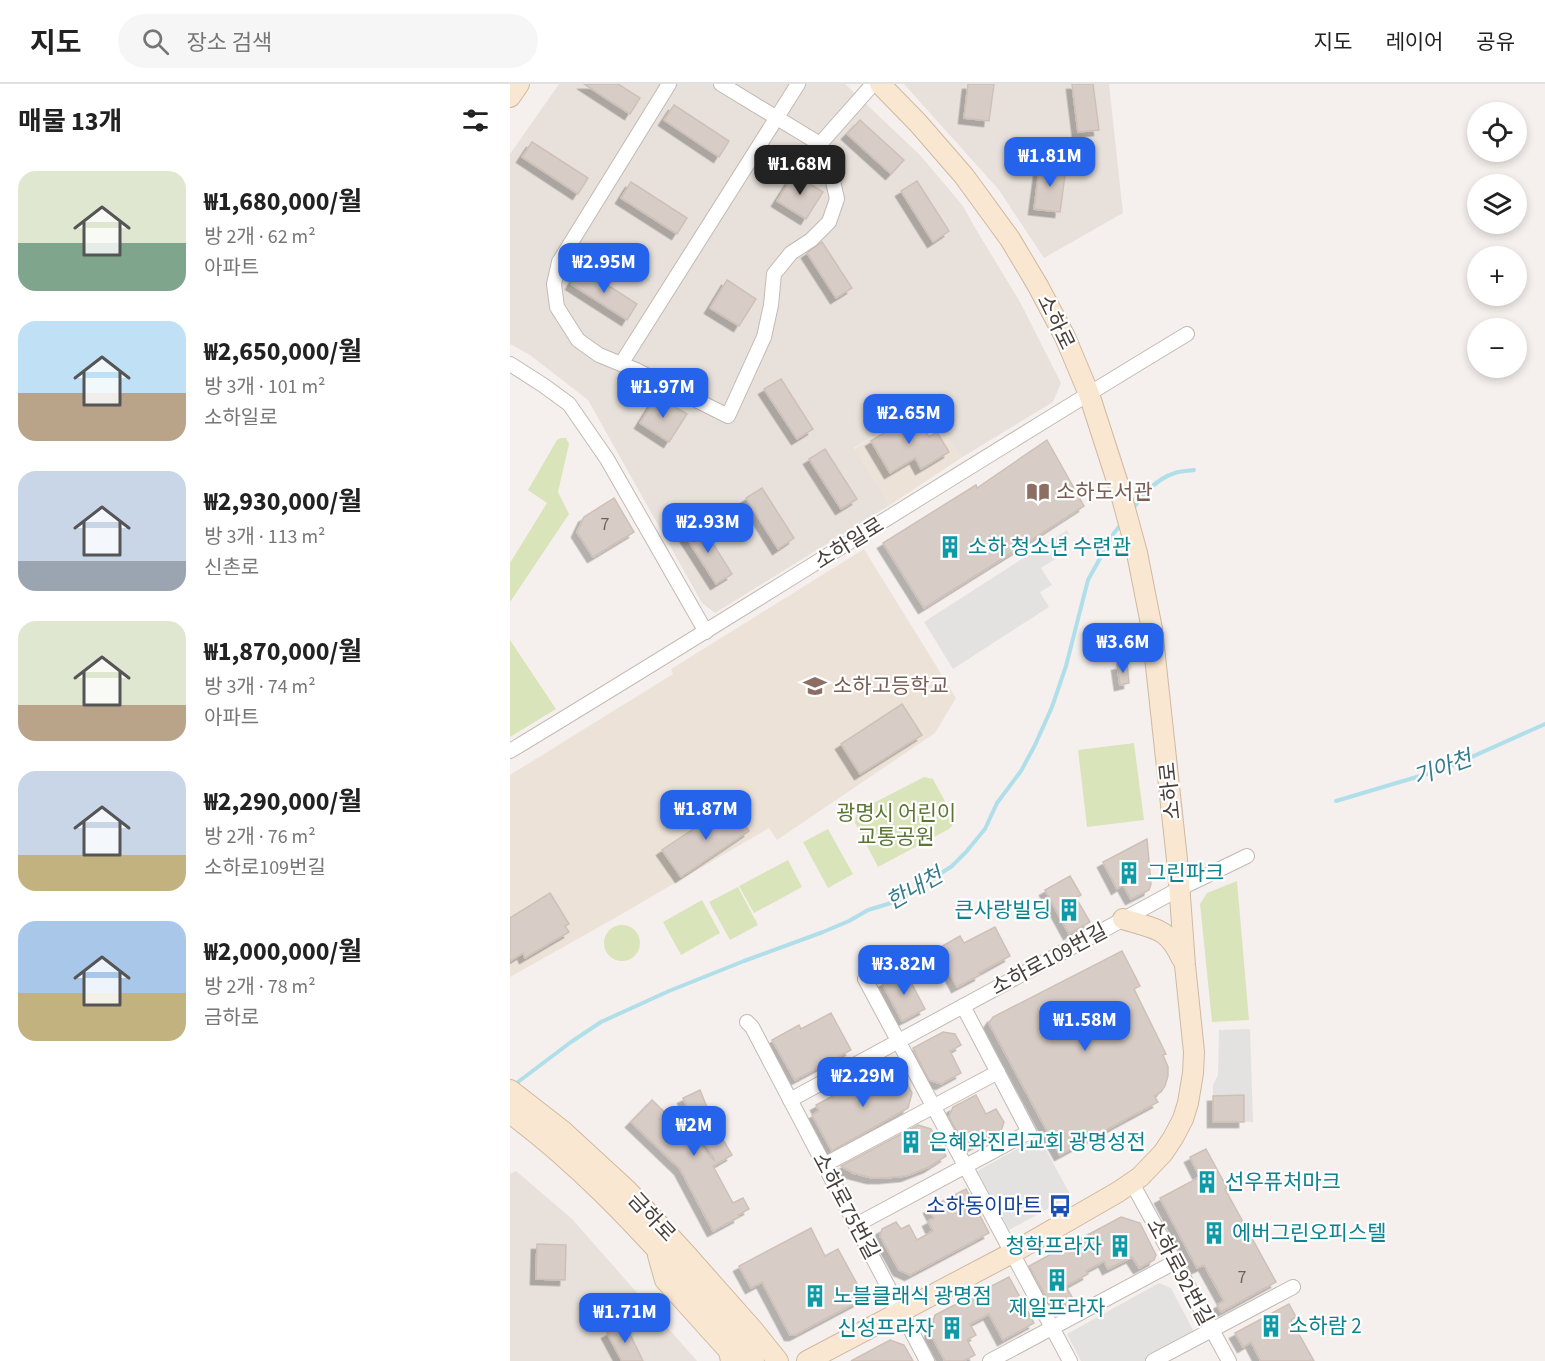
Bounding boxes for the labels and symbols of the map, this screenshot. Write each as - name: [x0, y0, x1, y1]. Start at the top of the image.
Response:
- pin: ₩1.81M: [1001, 137, 1099, 188]
- pin: ₩1.68M: [751, 145, 849, 196]
- pin: ₩2.95M: [555, 243, 653, 294]
- street label: 소하로: [1030, 289, 1082, 355]
- pin: ₩1.97M: [614, 368, 712, 419]
- pin: ₩2.65M: [860, 394, 958, 445]
- place label: 소하도서관: [1056, 477, 1153, 507]
- library icon: 소하도서관: [1025, 479, 1051, 505]
- pin: ₩2.93M: [659, 503, 757, 554]
- street label: 소하일로: [808, 510, 890, 576]
- house number: 7: [601, 512, 610, 537]
- place label: 소하 청소년 수련관: [968, 532, 1131, 562]
- building icon: 소하 청소년 수련관: [937, 534, 963, 560]
- pin: ₩3.6M: [1081, 623, 1165, 674]
- place label: 소하고등학교: [833, 671, 949, 701]
- school or university icon: 소하고등학교: [802, 673, 828, 699]
- water label: 기아천: [1408, 742, 1479, 793]
- street label: 소하로: [1152, 761, 1188, 821]
- pin: ₩1.87M: [657, 790, 755, 841]
- park label: 광명시 어린이 교통공원: [836, 798, 956, 852]
- water label: 한내천: [880, 858, 951, 918]
- place label: 그린파크: [1147, 858, 1224, 888]
- building icon: 그린파크: [1116, 860, 1142, 886]
- place label: 큰사랑빌딩: [954, 895, 1051, 925]
- building icon: 큰사랑빌딩: [1056, 897, 1082, 923]
- street label: 소하로109번길: [985, 916, 1113, 1002]
- pin: ₩3.82M: [855, 945, 953, 996]
- pin: ₩1.58M: [1036, 1001, 1134, 1052]
- pin: ₩2.29M: [814, 1057, 912, 1108]
- pin: ₩2M: [665, 1106, 723, 1157]
- place label: 은혜와진리교회 광명성전: [929, 1127, 1146, 1157]
- building icon: 은혜와진리교회 광명성전: [898, 1129, 924, 1155]
- street label: 소하로75번길: [805, 1147, 887, 1265]
- place label: 선우퓨처마크: [1225, 1167, 1341, 1197]
- building icon: 선우퓨처마크: [1194, 1169, 1220, 1195]
- street label: 금하로: [621, 1186, 683, 1248]
- place label: 소하동이마트: [926, 1191, 1042, 1221]
- bus stop icon: 소하동이마트: [1047, 1193, 1073, 1219]
- street label: 소하로92번길: [1139, 1213, 1221, 1331]
- place label: 에버그린오피스텔: [1232, 1218, 1387, 1248]
- building icon: 에버그린오피스텔: [1201, 1220, 1227, 1246]
- place label: 청학프라자: [1005, 1231, 1102, 1261]
- building icon: 청학프라자: [1107, 1233, 1133, 1259]
- house number: 7: [1238, 1265, 1247, 1290]
- building icon: 제일프라자: [1044, 1267, 1070, 1293]
- place label: 노블클래식 광명점: [833, 1281, 992, 1311]
- building icon: 노블클래식 광명점: [802, 1283, 828, 1309]
- pin: ₩1.71M: [576, 1293, 674, 1344]
- place label: 제일프라자: [1009, 1293, 1105, 1323]
- place label: 소하람 2: [1289, 1311, 1362, 1341]
- place label: 신성프라자: [837, 1313, 934, 1343]
- building icon: 소하람 2: [1258, 1313, 1284, 1339]
- building icon: 신성프라자: [939, 1315, 965, 1341]

